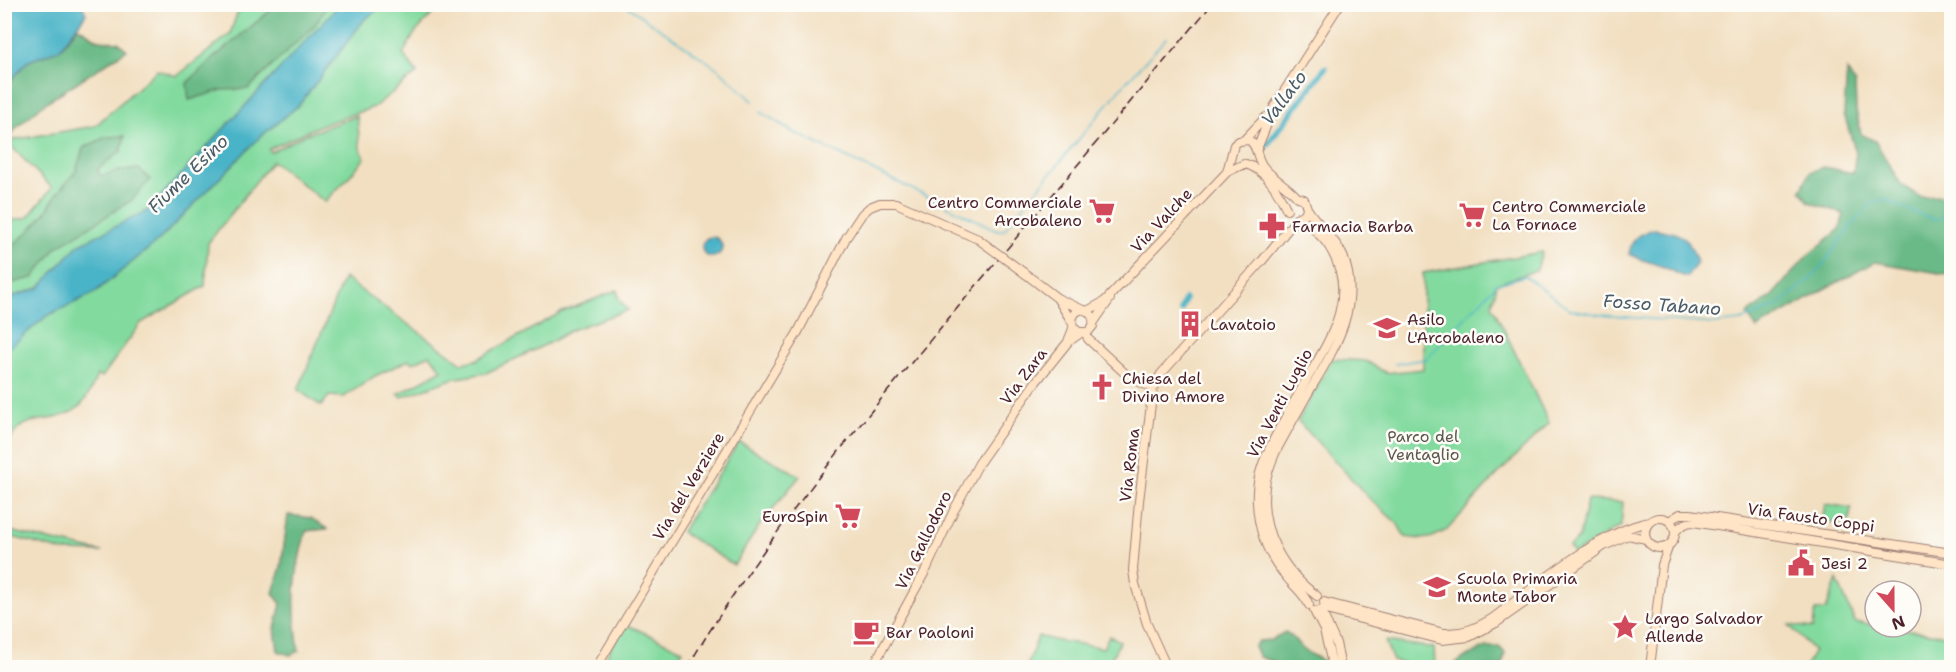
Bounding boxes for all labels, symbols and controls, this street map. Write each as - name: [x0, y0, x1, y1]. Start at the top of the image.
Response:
- water label: Vallato: [1256, 66, 1313, 130]
- water label: Fiume Esino: [142, 129, 234, 219]
- street label: Via Valche: [1126, 184, 1197, 257]
- place label: Centro Commerciale Arcobaleno: [928, 192, 1082, 231]
- supermarket icon: Centro Commerciale Arcobaleno: [1087, 196, 1117, 226]
- place label: Centro Commerciale La Fornace: [1492, 196, 1646, 235]
- supermarket icon: Centro Commerciale La Fornace: [1457, 200, 1487, 230]
- pharmacy icon: Farmacia Barba: [1257, 211, 1287, 241]
- place label: Farmacia Barba: [1292, 216, 1413, 237]
- water label: Fosso Tabano: [1602, 289, 1722, 321]
- building icon: Lavatoio: [1175, 309, 1205, 339]
- place label: Asilo L'Arcobaleno: [1407, 309, 1504, 348]
- school or university icon: Asilo L'Arcobaleno: [1372, 313, 1402, 343]
- place label: Lavatoio: [1210, 314, 1276, 335]
- street label: Via Zara: [995, 344, 1052, 409]
- street label: Via Venti Luglio: [1242, 345, 1317, 462]
- place label: Chiesa del Divino Amore: [1122, 368, 1225, 407]
- church icon: Chiesa del Divino Amore: [1087, 372, 1117, 402]
- park label: Parco del Ventaglio: [1387, 426, 1459, 465]
- street label: Via Roma: [1115, 427, 1144, 503]
- street label: Via del Verziere: [648, 428, 729, 544]
- street label: Via Gallodoro: [890, 487, 956, 593]
- street label: Via Fausto Coppi: [1746, 498, 1876, 537]
- supermarket icon: EuroSpin: [833, 501, 863, 531]
- place label: EuroSpin: [762, 506, 828, 527]
- public building icon: Jesi 2: [1786, 548, 1816, 578]
- place label: Jesi 2: [1821, 553, 1868, 574]
- place label: Scuola Primaria Monte Tabor: [1457, 568, 1577, 607]
- school or university icon: Scuola Primaria Monte Tabor: [1422, 572, 1452, 602]
- north arrow: [1863, 579, 1923, 639]
- place label: Largo Salvador Allende: [1645, 608, 1763, 647]
- text: N: [1889, 610, 1908, 635]
- place icon: Largo Salvador Allende: [1610, 612, 1640, 642]
- cafe icon: Bar Paoloni: [851, 617, 881, 647]
- place label: Bar Paoloni: [886, 622, 974, 643]

